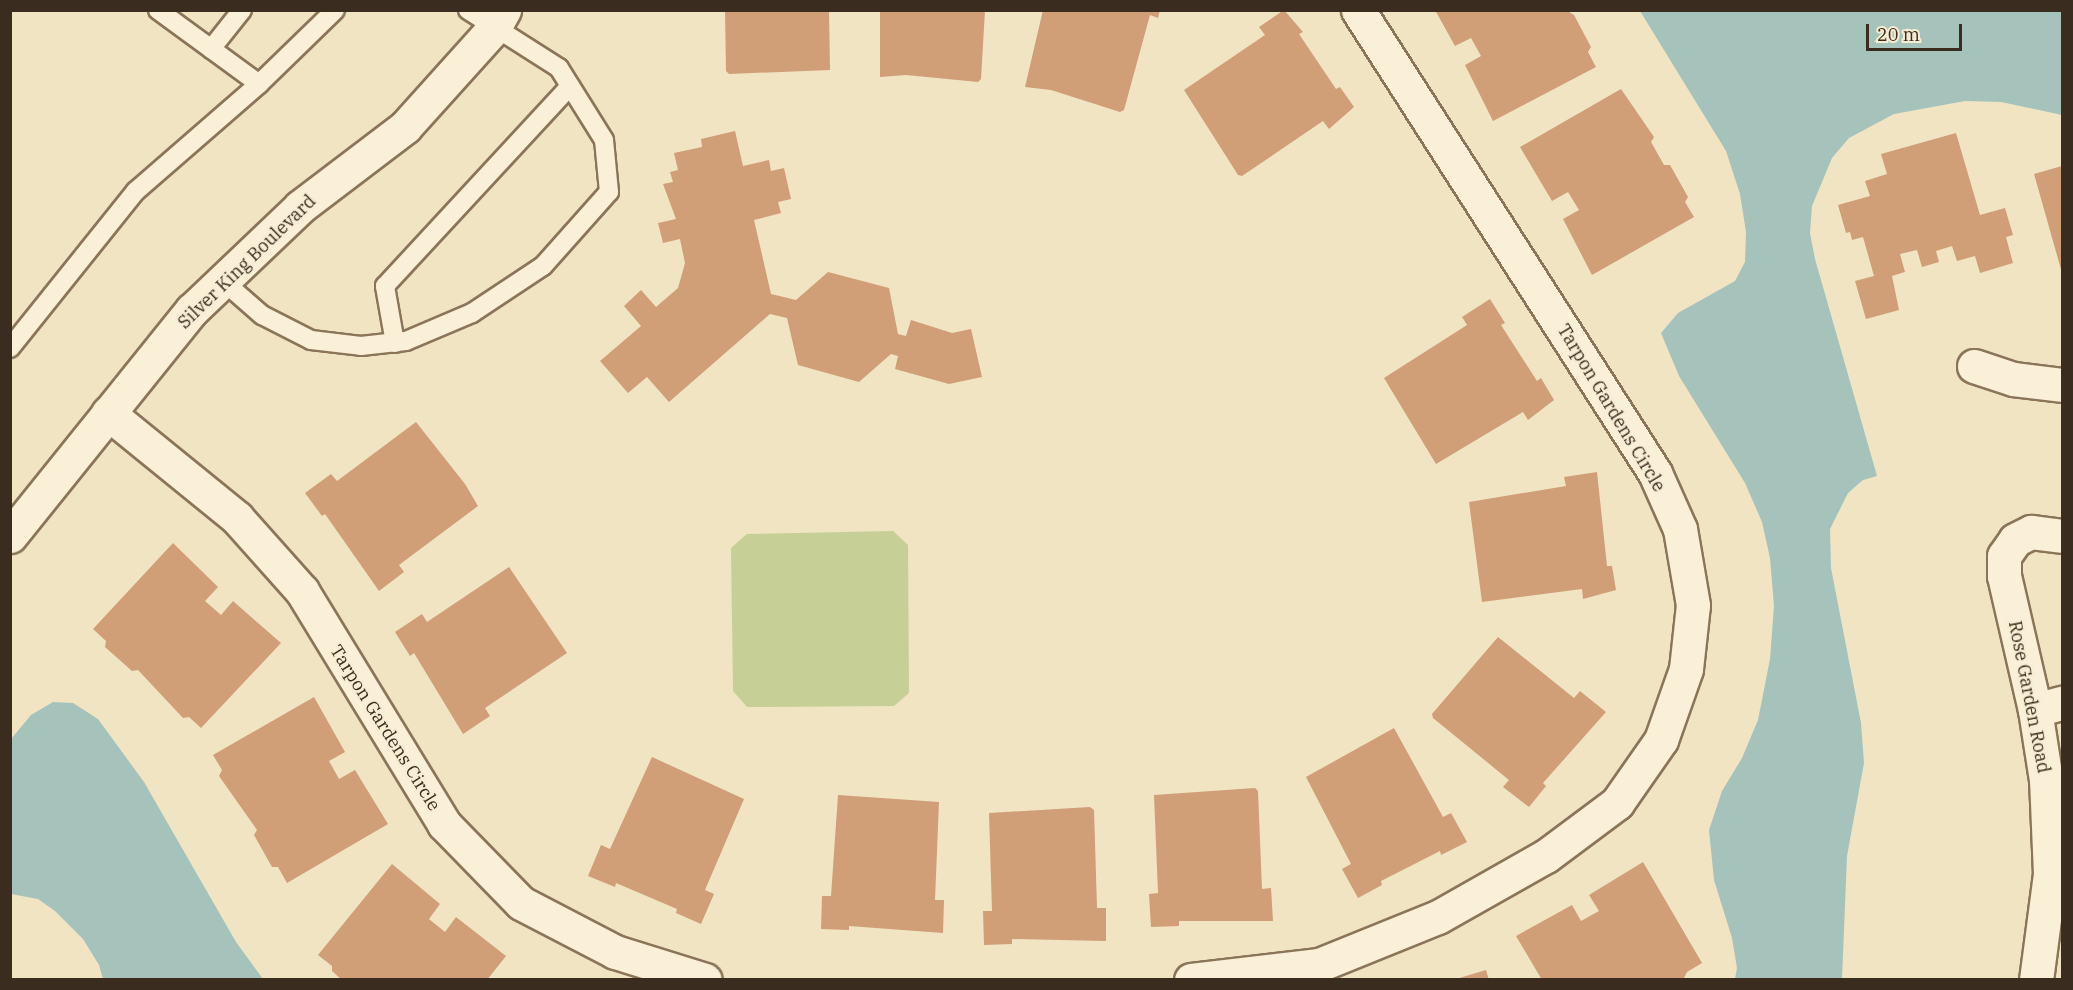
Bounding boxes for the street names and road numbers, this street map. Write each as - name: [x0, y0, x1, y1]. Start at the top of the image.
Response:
- street label: Silver King Boulevard: [174, 191, 320, 333]
- street label: Tarpon Gardens Circle: [1552, 320, 1670, 496]
- street label: Rose Garden Road: [2004, 619, 2054, 775]
- street label: Tarpon Gardens Circle: [325, 641, 445, 815]

